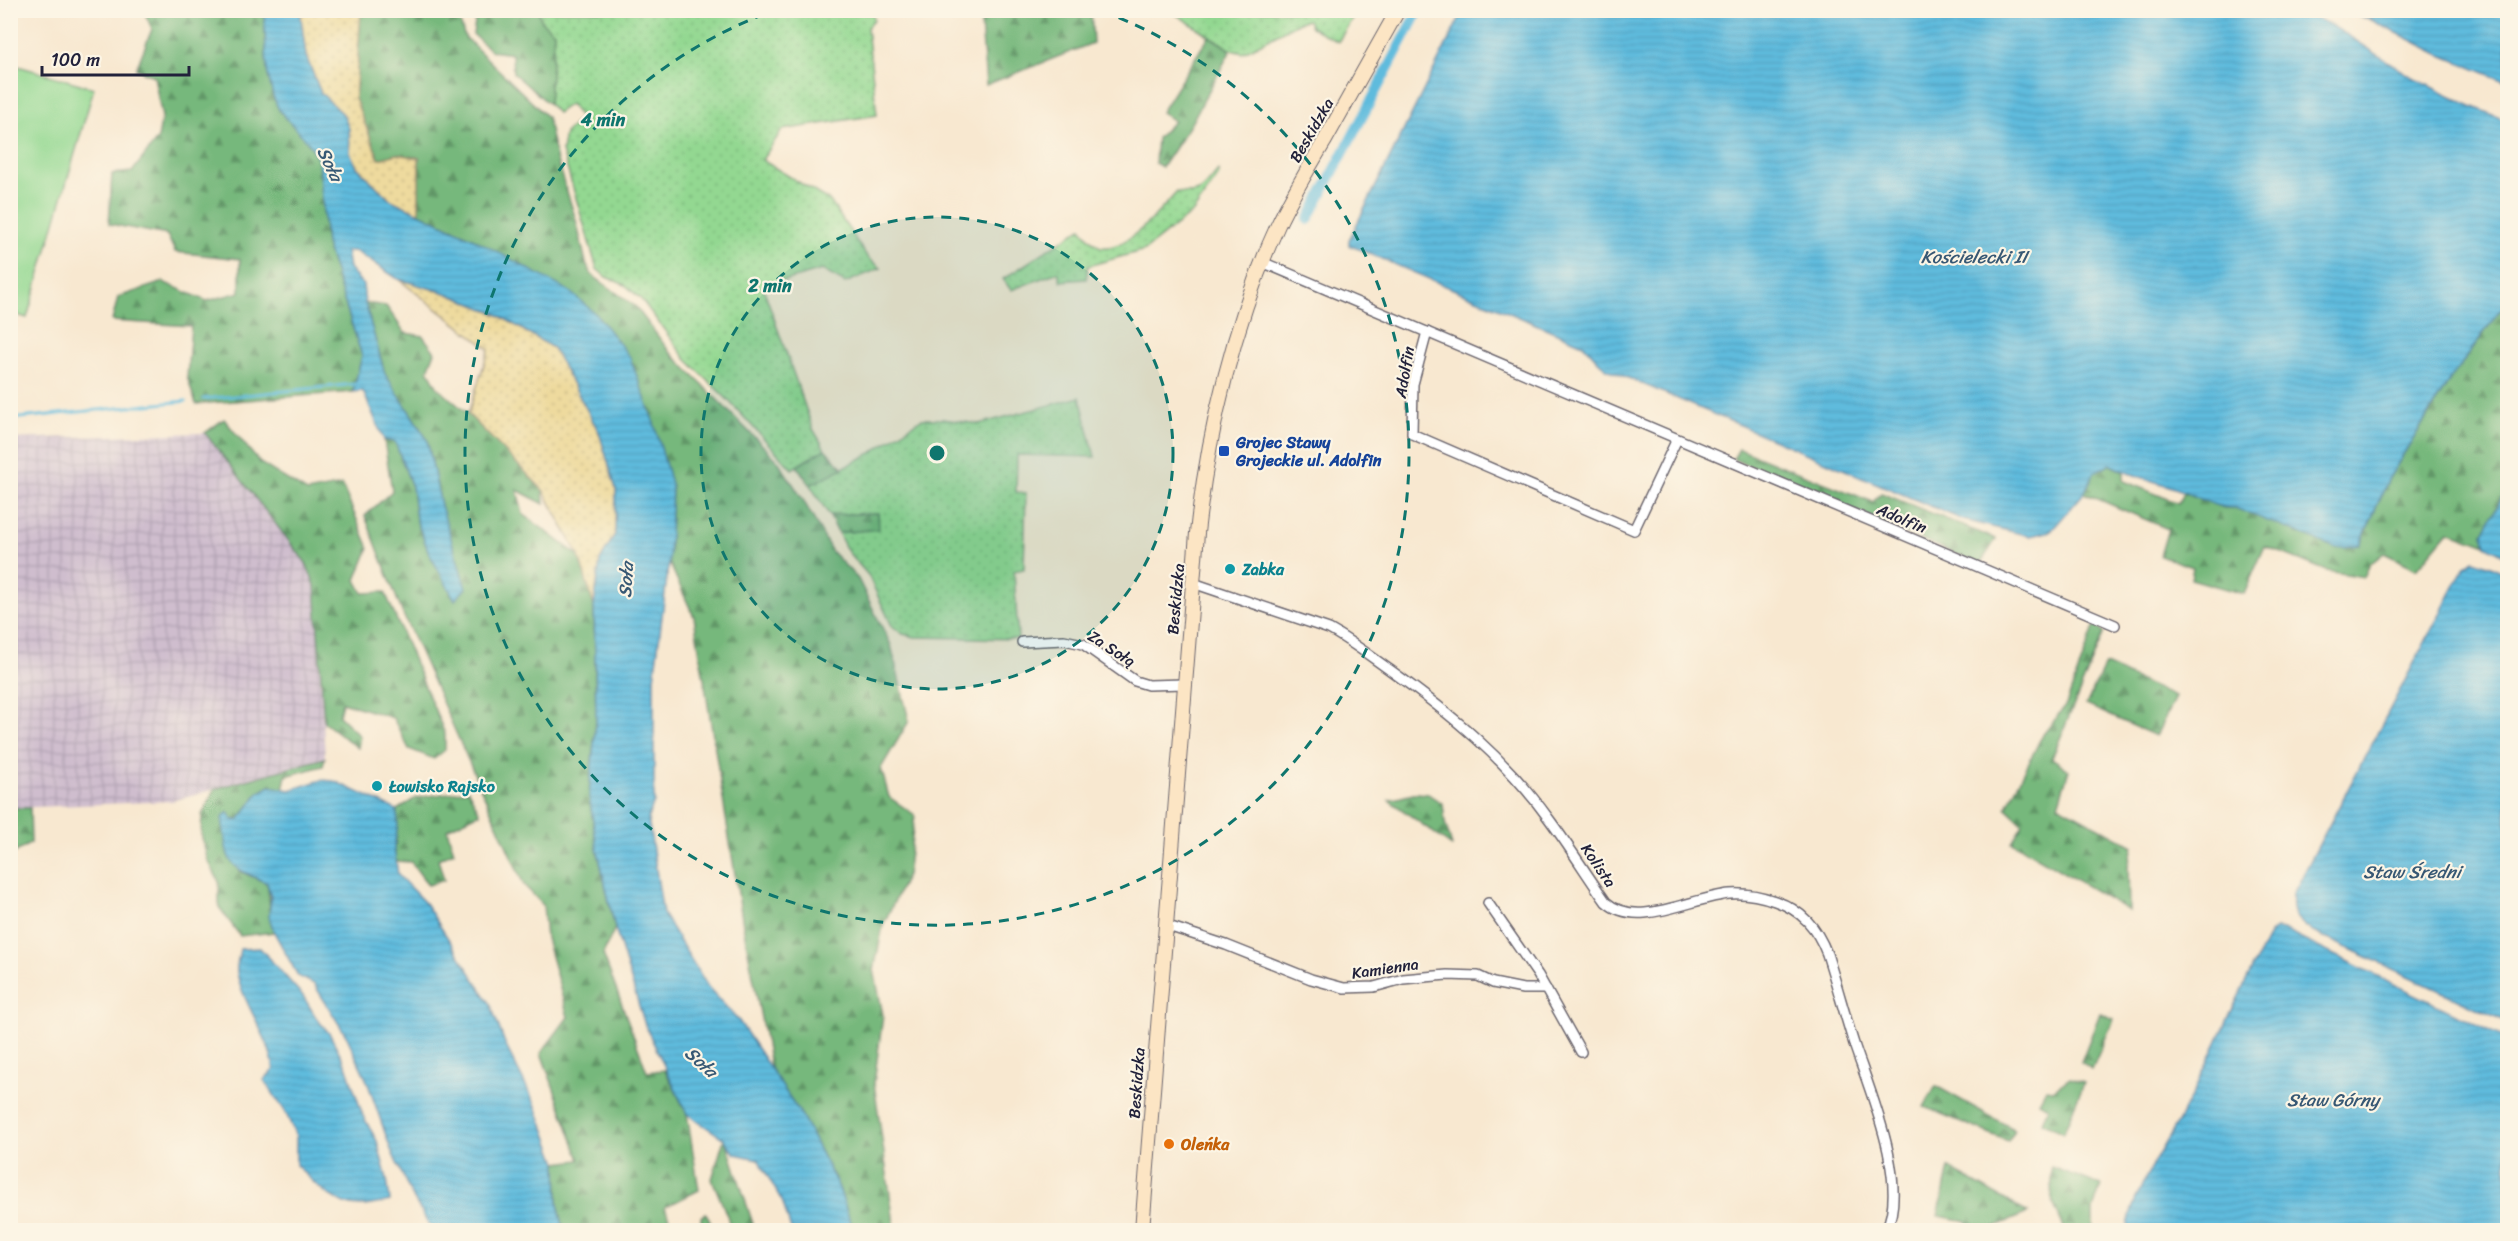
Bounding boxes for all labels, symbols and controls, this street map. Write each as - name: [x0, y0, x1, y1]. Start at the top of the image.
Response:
- scale bar: [42, 39, 189, 77]
- text: 100 m: [51, 44, 100, 76]
- street label: Beskidzka: [1281, 92, 1342, 168]
- text: 4 min: [580, 104, 626, 136]
- water label: Soła: [308, 141, 353, 189]
- water label: Kościelecki II: [1921, 241, 2031, 273]
- text: 2 min: [747, 270, 792, 302]
- street label: Adolfin: [1386, 344, 1423, 401]
- place label: Grojec Stawy Grojeckie ul. Adolfin: [1235, 428, 1382, 475]
- centre of rings: [927, 443, 947, 463]
- marker: Grojec Stawy Grojeckie ul. Adolfin: [1217, 444, 1231, 458]
- street label: Adolfin: [1871, 495, 1932, 542]
- place label: Zabka: [1241, 555, 1285, 584]
- water label: Soła: [609, 559, 643, 599]
- street label: Beskidzka: [1158, 562, 1193, 636]
- marker: Zabka: [1223, 562, 1237, 576]
- street label: Za Sołą: [1082, 622, 1142, 675]
- place label: Łowisko Rajsko: [388, 772, 496, 801]
- marker: Łowisko Rajsko: [370, 779, 384, 793]
- street label: Kolista: [1573, 837, 1624, 894]
- water label: Staw Średni: [2363, 856, 2465, 888]
- street label: Kamienna: [1350, 949, 1421, 988]
- water label: Soła: [677, 1038, 726, 1087]
- street label: Beskidzka: [1120, 1047, 1153, 1120]
- water label: Staw Górny: [2287, 1084, 2382, 1116]
- place label: Oleńka: [1180, 1130, 1230, 1159]
- marker: Oleńka: [1162, 1137, 1176, 1151]

